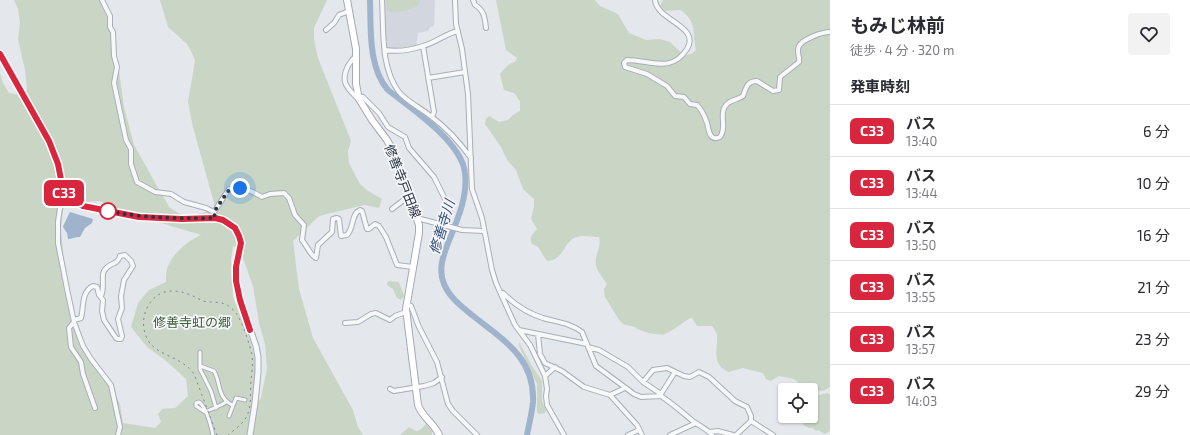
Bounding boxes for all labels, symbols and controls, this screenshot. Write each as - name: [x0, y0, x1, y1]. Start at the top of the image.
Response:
- text: もみじ林前: [850, 13, 945, 36]
- button: heart: [1128, 13, 1170, 55]
- text: 徒歩 · 4 分 · 320 m: [850, 42, 954, 58]
- text: 発車時刻: [850, 77, 910, 95]
- text: バス: [906, 114, 936, 132]
- text: C33: [860, 122, 884, 139]
- text: 6 分: [1143, 122, 1170, 140]
- text: 13:40: [906, 133, 937, 149]
- street label: 修善寺戸田線: [382, 142, 424, 220]
- text: バス: [906, 166, 936, 184]
- text: C33: [860, 174, 884, 191]
- text: 10 分: [1137, 174, 1170, 192]
- your location: [230, 178, 250, 198]
- line badge: C33: [41, 180, 87, 206]
- text: C33: [52, 184, 76, 201]
- text: 13:44: [906, 185, 937, 201]
- water label: 修善寺川: [425, 196, 458, 256]
- unlabelled marker: [99, 202, 117, 220]
- text: バス: [906, 218, 936, 236]
- text: C33: [860, 226, 884, 243]
- text: 16 分: [1137, 226, 1170, 244]
- text: 13:50: [906, 237, 936, 253]
- text: バス: [906, 270, 936, 288]
- text: C33: [860, 278, 884, 295]
- text: 21 分: [1137, 278, 1170, 296]
- text: 13:55: [906, 289, 935, 305]
- park label: 修善寺虹の郷: [153, 314, 231, 330]
- text: バス: [906, 322, 936, 340]
- text: C33: [860, 330, 884, 347]
- text: 23 分: [1135, 330, 1170, 348]
- text: 13:57: [906, 341, 935, 357]
- text: バス: [906, 374, 936, 392]
- text: C33: [860, 382, 884, 399]
- text: 29 分: [1135, 382, 1170, 400]
- map controls: [778, 383, 818, 423]
- button: locate: [778, 383, 818, 423]
- text: 14:03: [906, 393, 937, 409]

